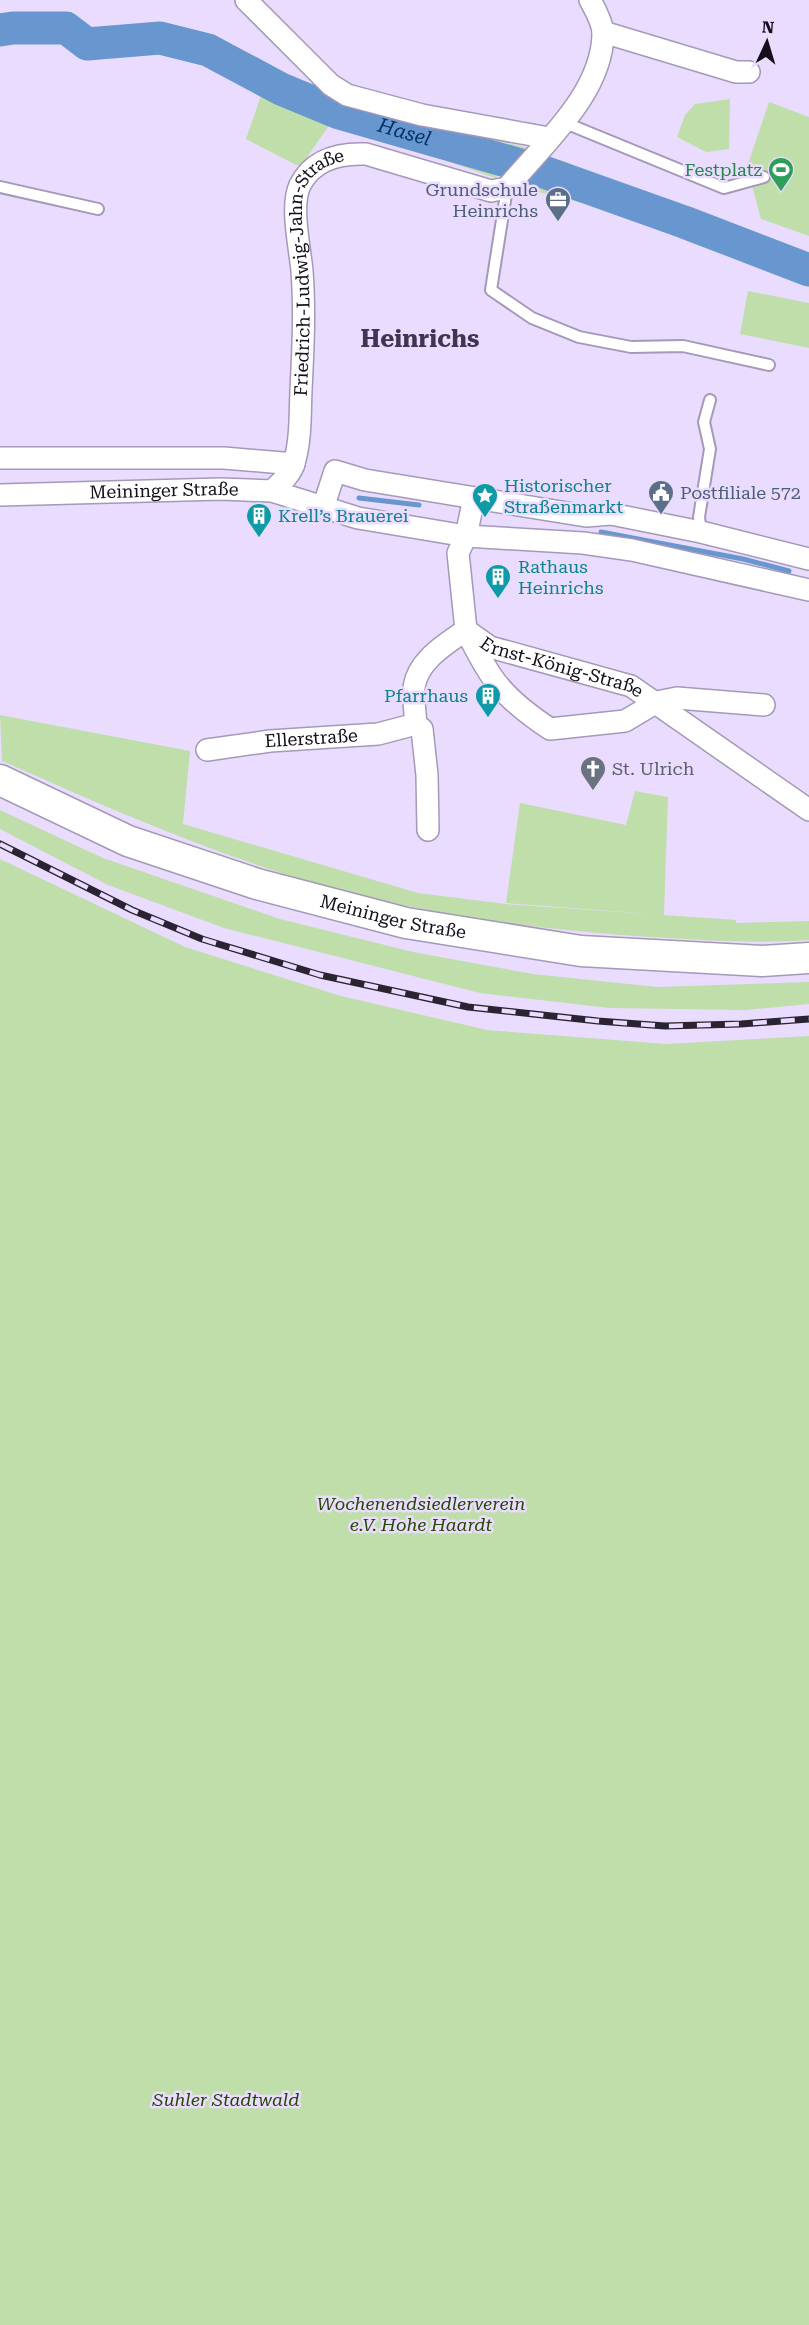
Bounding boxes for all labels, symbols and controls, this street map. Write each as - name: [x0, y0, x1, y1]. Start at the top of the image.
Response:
- north arrow: [737, 12, 797, 72]
- text: N: [761, 18, 775, 37]
- water label: Hasel: [374, 113, 434, 151]
- street label: Friedrich-Ludwig-Jahn-Straße: [285, 144, 346, 397]
- sports icon: Festplatz: [766, 155, 796, 193]
- place label: Festplatz: [685, 159, 763, 180]
- place label: Grundschule Heinrichs: [425, 179, 538, 221]
- office icon: Grundschule Heinrichs: [543, 185, 573, 223]
- district label: Heinrichs: [361, 325, 479, 353]
- place label: Historischer Straßenmarkt: [504, 475, 624, 517]
- street label: Meininger Straße: [89, 478, 239, 503]
- public building icon: Postfiliale 572: [646, 478, 676, 516]
- place icon: Historischer Straßenmarkt: [470, 481, 500, 519]
- place label: Postfiliale 572: [680, 482, 801, 503]
- building icon: Krell’s Brauerei: [244, 501, 274, 539]
- place label: Krell’s Brauerei: [278, 505, 409, 526]
- place label: Rathaus Heinrichs: [518, 556, 603, 598]
- building icon: Rathaus Heinrichs: [483, 562, 513, 600]
- street label: Ernst-König-Straße: [476, 632, 648, 702]
- building icon: Pfarrhaus: [473, 681, 503, 719]
- place label: Pfarrhaus: [384, 685, 468, 706]
- street label: Ellerstraße: [264, 724, 359, 751]
- church icon: St. Ulrich: [578, 754, 608, 792]
- place label: St. Ulrich: [612, 758, 695, 779]
- street label: Meininger Straße: [318, 890, 468, 943]
- park label: Wochenendsiedlerverein e.V. Hohe Haardt: [317, 1493, 525, 1535]
- park label: Suhler Stadtwald: [152, 2089, 299, 2110]

